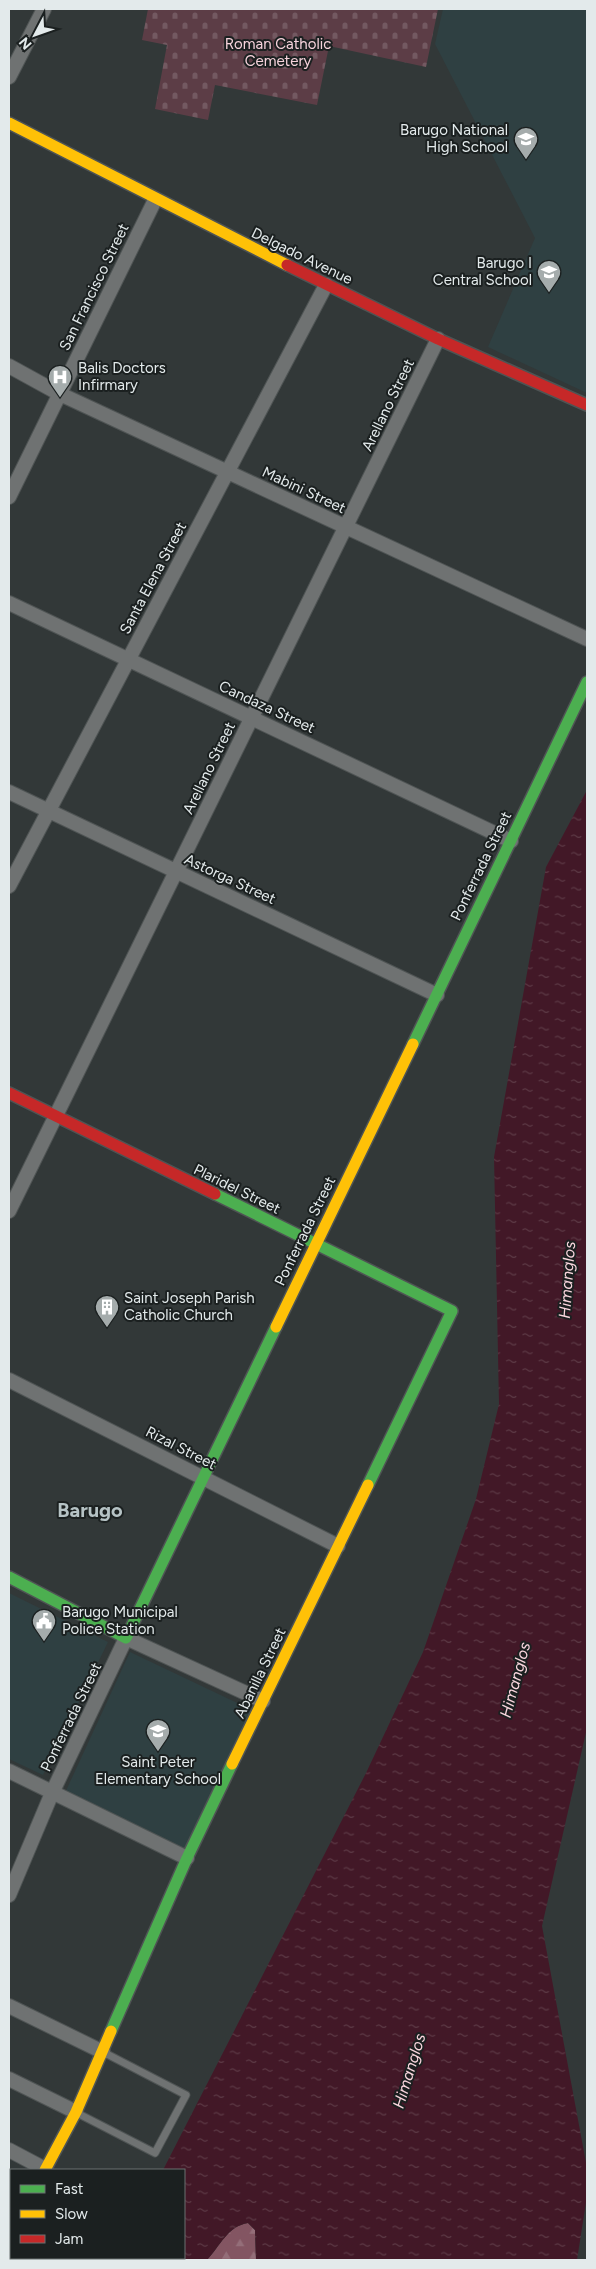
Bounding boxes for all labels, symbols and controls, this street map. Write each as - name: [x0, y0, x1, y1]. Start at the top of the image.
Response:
- north arrow: [10, 10, 60, 60]
- text: N: [16, 34, 36, 53]
- park label: Roman Catholic Cemetery: [225, 35, 331, 70]
- place label: Barugo National High School: [400, 121, 508, 156]
- school or university icon: Barugo National High School: [513, 126, 539, 160]
- street label: San Francisco Street: [55, 220, 133, 353]
- street label: Delgado Avenue: [249, 224, 355, 288]
- place label: Barugo I Central School: [433, 254, 532, 289]
- school or university icon: Barugo I Central School: [536, 259, 562, 293]
- street label: Arellano Street: [358, 356, 418, 454]
- place label: Balis Doctors Infirmary: [78, 359, 166, 394]
- hospital icon: Balis Doctors Infirmary: [47, 364, 73, 398]
- street label: Mabini Street: [259, 463, 349, 517]
- street label: Santa Elena Street: [116, 519, 190, 637]
- street label: Candaza Street: [216, 677, 318, 737]
- street label: Arellano Street: [179, 719, 239, 817]
- street label: Ponferrada Street: [447, 808, 515, 924]
- street label: Astorga Street: [181, 850, 279, 908]
- street label: Plaridel Street: [191, 1160, 284, 1218]
- street label: Ponferrada Street: [271, 1173, 339, 1289]
- water label: Himanglos: [555, 1240, 579, 1319]
- place label: Saint Joseph Parish Catholic Church: [124, 1289, 255, 1324]
- building icon: Saint Joseph Parish Catholic Church: [94, 1294, 120, 1328]
- street label: Rizal Street: [143, 1423, 220, 1474]
- district label: Barugo: [57, 1498, 123, 1522]
- place label: Barugo Municipal Police Station: [62, 1603, 178, 1638]
- public building icon: Barugo Municipal Police Station: [31, 1608, 57, 1642]
- street label: Abanilla Street: [230, 1625, 290, 1721]
- water label: Himanglos: [496, 1640, 534, 1720]
- street label: Ponferrada Street: [37, 1659, 105, 1775]
- school or university icon: Saint Peter Elementary School: [145, 1718, 171, 1752]
- place label: Saint Peter Elementary School: [95, 1753, 221, 1788]
- water label: Himanglos: [389, 2031, 430, 2111]
- legend: [10, 2169, 185, 2259]
- text: Fast: [55, 2180, 84, 2198]
- text: Slow: [55, 2205, 88, 2223]
- text: Jam: [55, 2230, 83, 2248]

